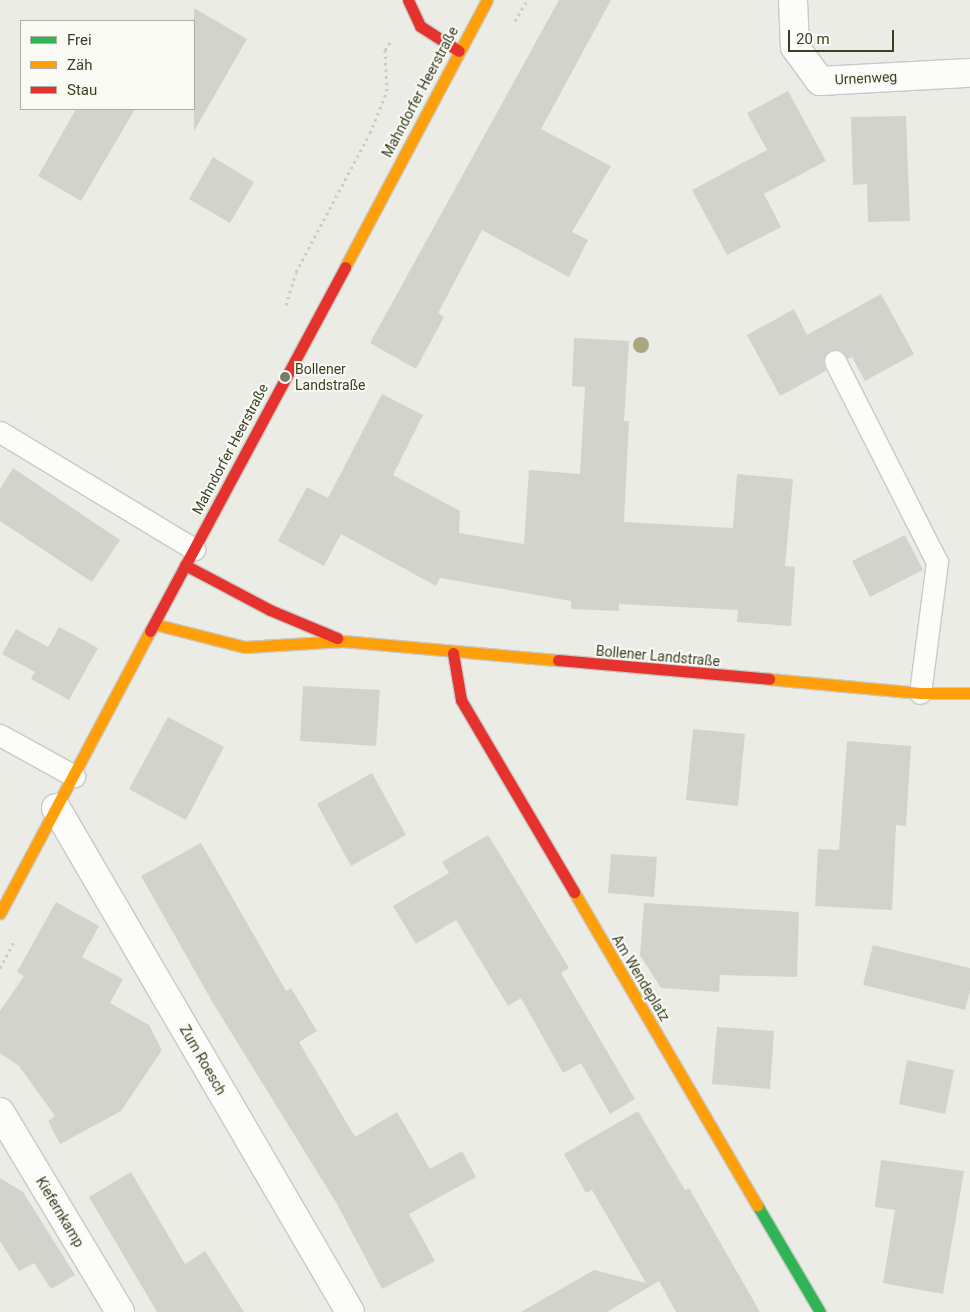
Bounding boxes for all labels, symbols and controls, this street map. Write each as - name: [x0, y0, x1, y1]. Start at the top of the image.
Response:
- legend: [20, 20, 195, 110]
- scale bar: [790, 20, 896, 52]
- street label: Mahndorfer Heerstraße: [378, 24, 462, 160]
- text: 20 m: [796, 30, 830, 48]
- text: Frei: [67, 31, 92, 49]
- text: Zäh: [67, 56, 92, 74]
- street label: Urnenweg: [834, 68, 898, 88]
- text: Stau: [67, 81, 97, 99]
- place label: Bollener Landstraße: [295, 361, 365, 394]
- marker: Bollener Landstraße: [279, 371, 291, 383]
- street label: Mahndorfer Heerstraße: [188, 381, 272, 517]
- street label: Bollener Landstraße: [595, 642, 721, 670]
- street label: Am Wendeplatz: [609, 932, 673, 1024]
- street label: Zum Roesch: [176, 1022, 230, 1098]
- street label: Kiefernkamp: [32, 1174, 88, 1250]

